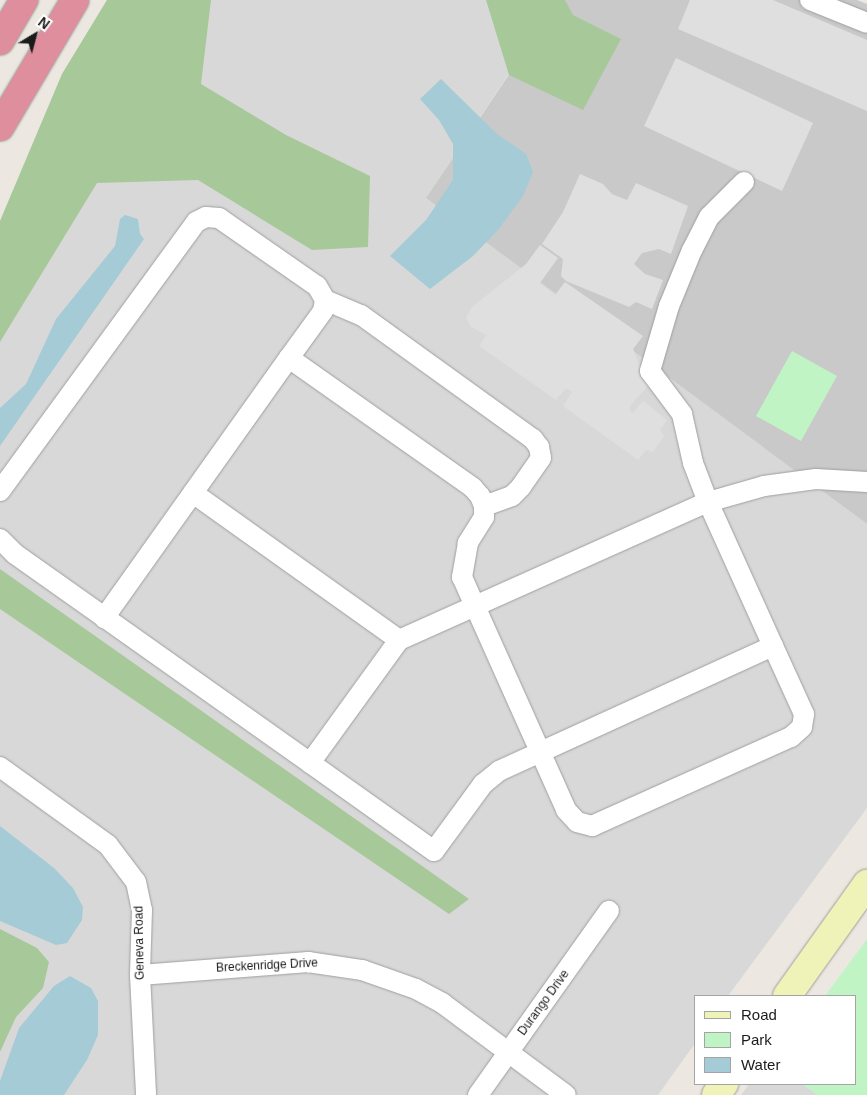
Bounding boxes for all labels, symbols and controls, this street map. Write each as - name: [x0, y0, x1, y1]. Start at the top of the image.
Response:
- north arrow: [10, 10, 60, 60]
- text: N: [35, 14, 53, 32]
- street label: Geneva Road: [132, 906, 148, 980]
- street label: Breckenridge Drive: [216, 956, 318, 976]
- street label: Durango Drive: [515, 967, 573, 1039]
- legend: [694, 995, 857, 1085]
- text: Road: [741, 1006, 777, 1023]
- text: Park: [741, 1031, 772, 1048]
- text: Water: [741, 1056, 780, 1073]

